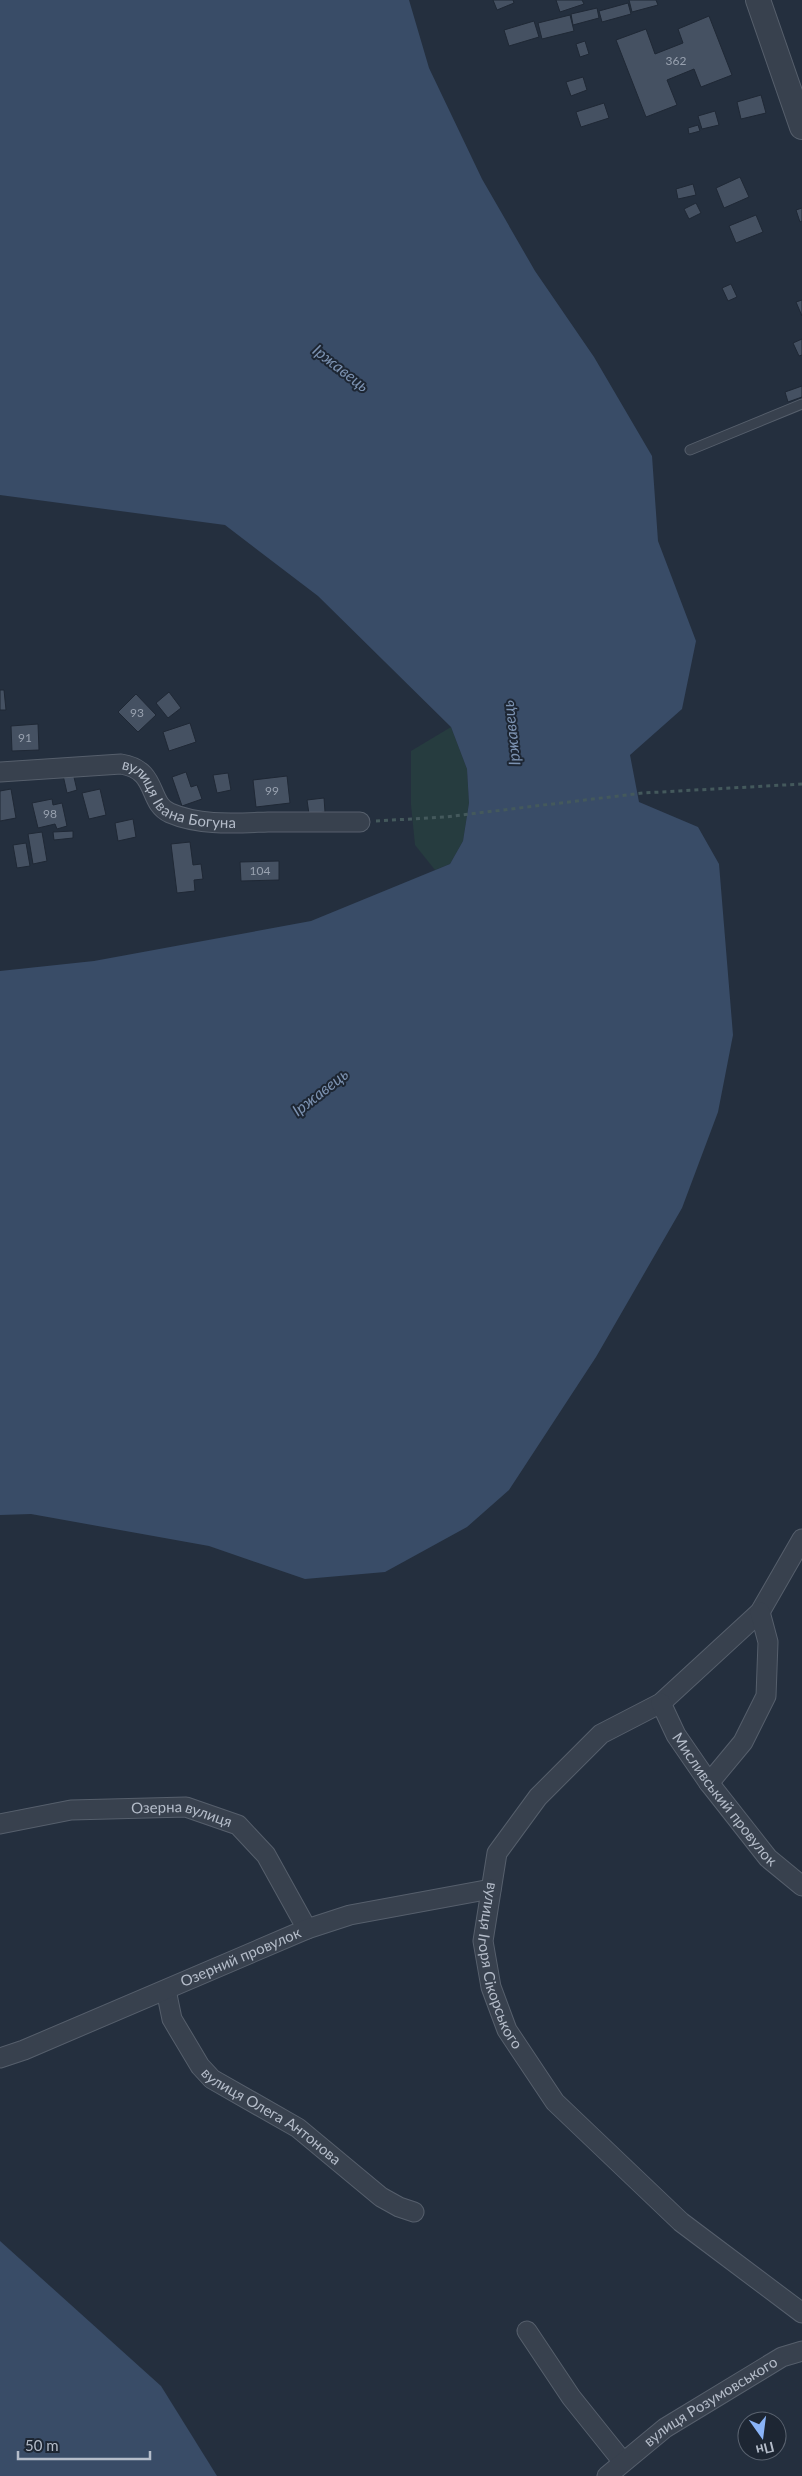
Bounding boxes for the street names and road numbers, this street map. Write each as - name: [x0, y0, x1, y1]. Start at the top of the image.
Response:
- street label: вулиця Івана Богуна: [121, 754, 236, 831]
- street label: Мисливський провулок: [669, 1729, 781, 1870]
- street label: Озерна вулиця: [131, 1797, 235, 1830]
- street label: вулиця Ігоря Сікорського: [475, 1881, 527, 2052]
- street label: Озерний провулок: [177, 1923, 303, 1990]
- street label: вулиця Олега Антонова: [198, 2063, 345, 2168]
- street label: вулиця Розумовського: [640, 2352, 780, 2450]

